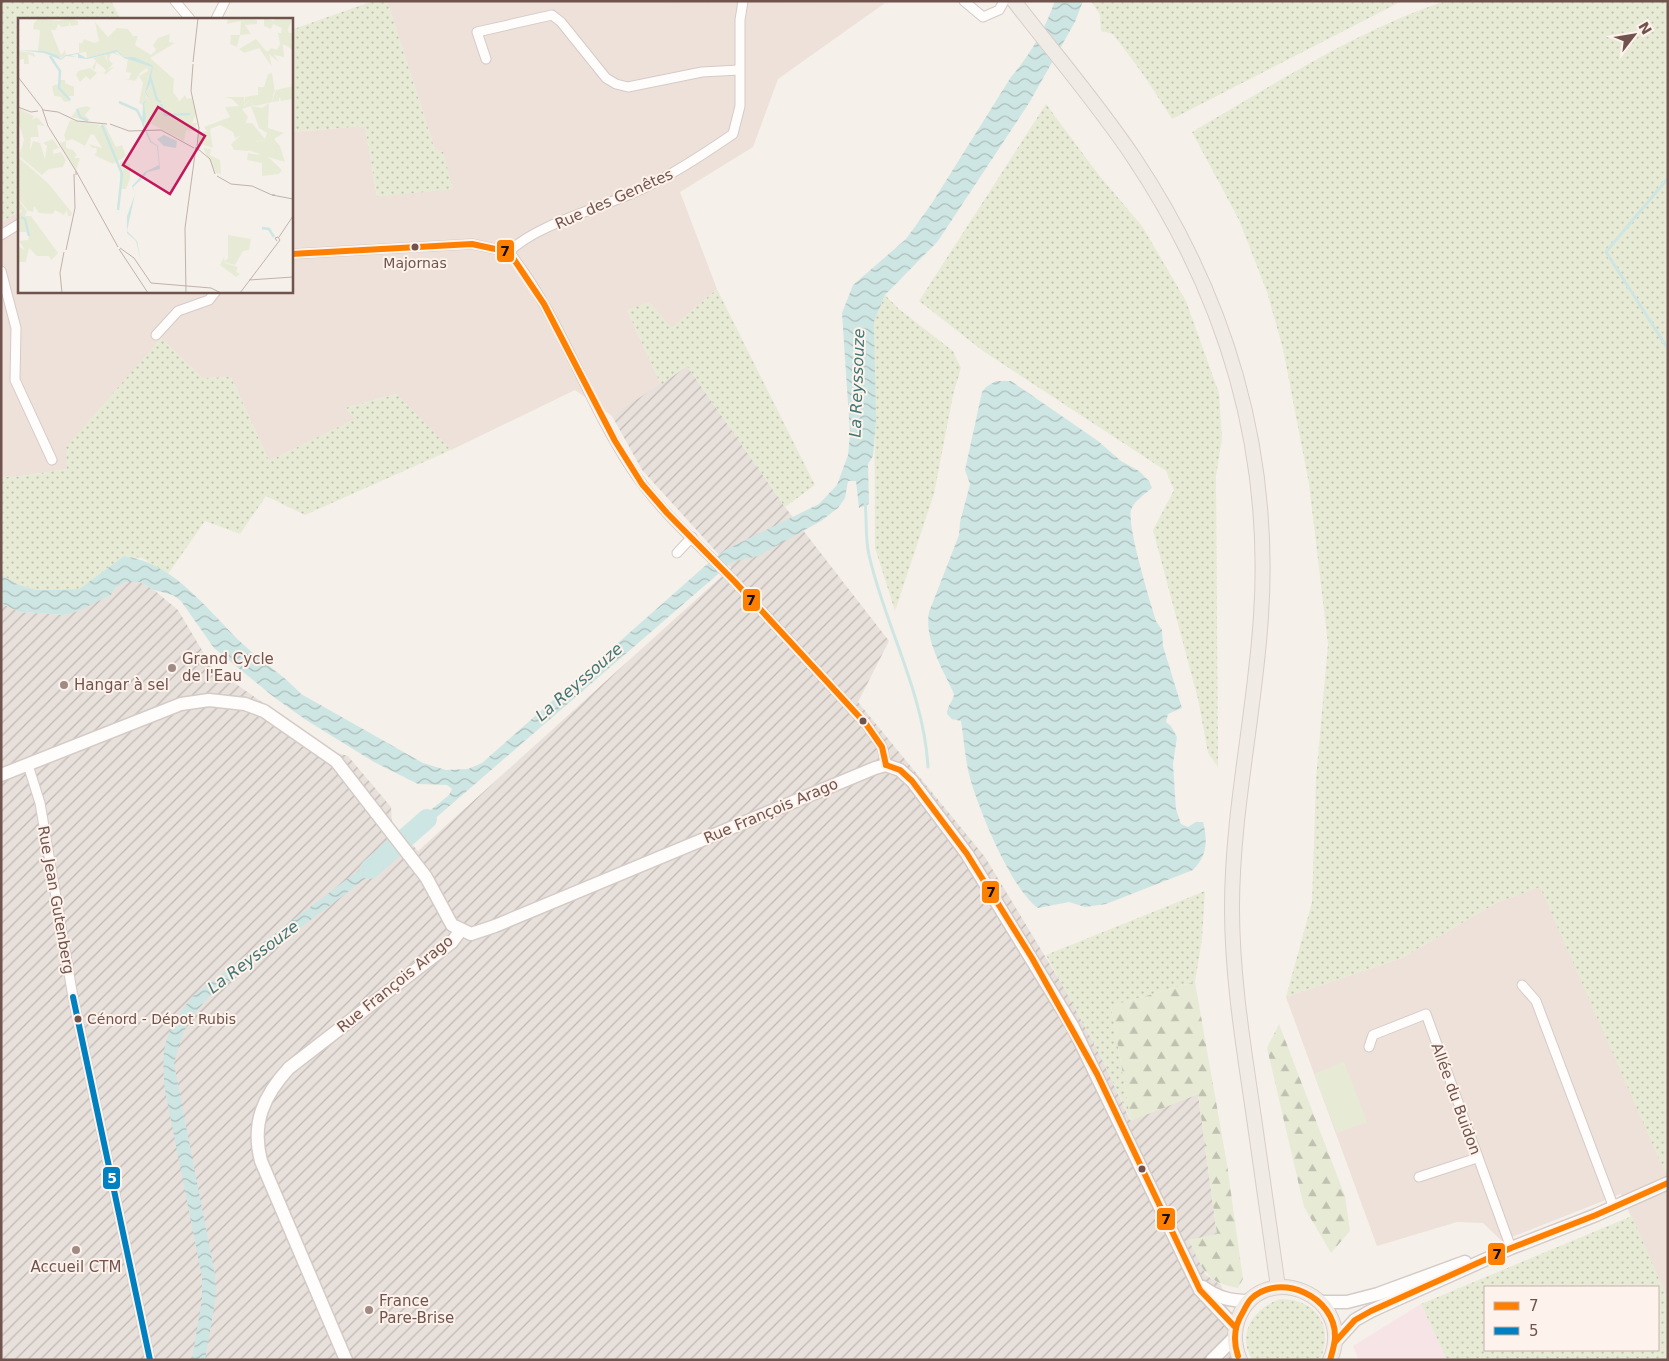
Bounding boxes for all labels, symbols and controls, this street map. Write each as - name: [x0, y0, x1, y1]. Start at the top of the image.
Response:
- north arrow: [1609, 10, 1659, 60]
- inset map: [18, 18, 292, 292]
- text: N: [1635, 19, 1655, 37]
- street label: Rue des Genêtes: [552, 165, 676, 233]
- line badge: 7: [496, 239, 515, 263]
- marker: Majornas: [410, 242, 420, 252]
- text: 7: [500, 243, 510, 259]
- place label: Majornas: [383, 255, 447, 271]
- water label: La Reyssouze: [846, 328, 868, 438]
- line badge: 7: [742, 588, 761, 612]
- text: 7: [746, 592, 756, 608]
- water label: La Reyssouze: [532, 639, 627, 725]
- place label: Grand Cycle de l'Eau: [182, 650, 274, 685]
- marker: Grand Cycle de l'Eau: [166, 662, 178, 674]
- place label: Hangar à sel: [74, 676, 169, 694]
- marker: Hangar à sel: [58, 679, 70, 691]
- unlabelled marker: [858, 716, 868, 726]
- street label: Rue François Arago: [701, 775, 841, 847]
- street label: Rue Jean Gutenberg: [34, 824, 78, 976]
- line badge: 7: [981, 880, 1000, 904]
- text: 7: [986, 884, 996, 900]
- water label: La Reyssouze: [204, 916, 302, 997]
- street label: Rue François Arago: [333, 932, 457, 1036]
- place label: Cénord - Dépot Rubis: [87, 1011, 236, 1027]
- marker: Cénord - Dépot Rubis: [73, 1014, 83, 1024]
- street label: Allée du Buidon: [1427, 1041, 1485, 1157]
- unlabelled marker: [1137, 1164, 1147, 1174]
- line badge: 5: [102, 1166, 121, 1190]
- text: 5: [107, 1170, 117, 1186]
- line badge: 7: [1156, 1207, 1176, 1231]
- text: 7: [1161, 1211, 1171, 1227]
- line badge: 7: [1487, 1242, 1506, 1266]
- marker: Accueil CTM: [70, 1244, 82, 1256]
- text: 7: [1492, 1246, 1502, 1262]
- place label: Accueil CTM: [31, 1258, 121, 1276]
- legend: [1484, 1286, 1659, 1351]
- place label: France Pare-Brise: [379, 1292, 454, 1327]
- text: 7: [1529, 1297, 1539, 1315]
- marker: France Pare-Brise: [363, 1304, 375, 1316]
- text: 5: [1529, 1322, 1539, 1340]

